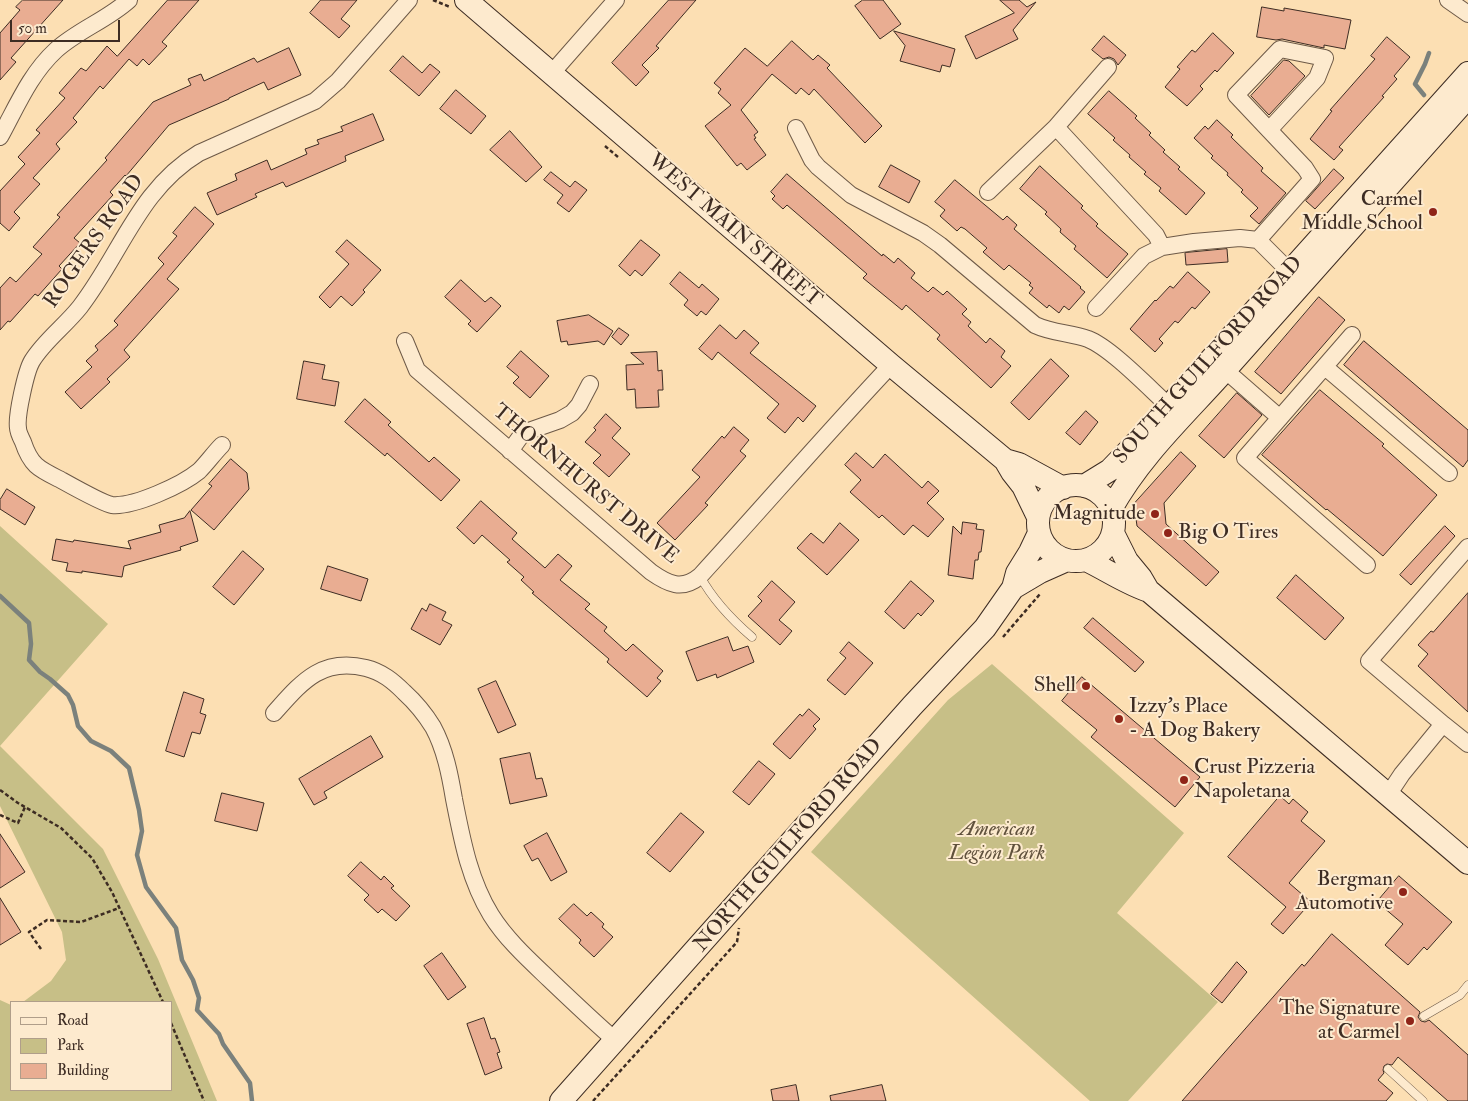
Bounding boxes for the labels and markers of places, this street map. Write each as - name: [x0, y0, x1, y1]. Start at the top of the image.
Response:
- place label: Carmel Middle School: [1301, 187, 1423, 237]
- marker: Carmel Middle School: [1427, 206, 1439, 218]
- place label: Magnitude: [1053, 501, 1145, 527]
- marker: Magnitude: [1149, 508, 1161, 520]
- place label: Big O Tires: [1178, 520, 1278, 546]
- marker: Big O Tires: [1162, 527, 1174, 539]
- place label: Shell: [1034, 673, 1076, 699]
- marker: Shell: [1080, 680, 1092, 692]
- place label: Izzy's Place - A Dog Bakery: [1129, 694, 1260, 744]
- marker: Izzy's Place - A Dog Bakery: [1113, 713, 1125, 725]
- place label: Crust Pizzeria Napoletana: [1194, 755, 1315, 805]
- marker: Crust Pizzeria Napoletana: [1178, 774, 1190, 786]
- place label: Bergman Automotive: [1296, 867, 1393, 917]
- marker: Bergman Automotive: [1397, 886, 1409, 898]
- place label: The Signature at Carmel: [1279, 996, 1400, 1046]
- marker: The Signature at Carmel: [1404, 1015, 1416, 1027]

